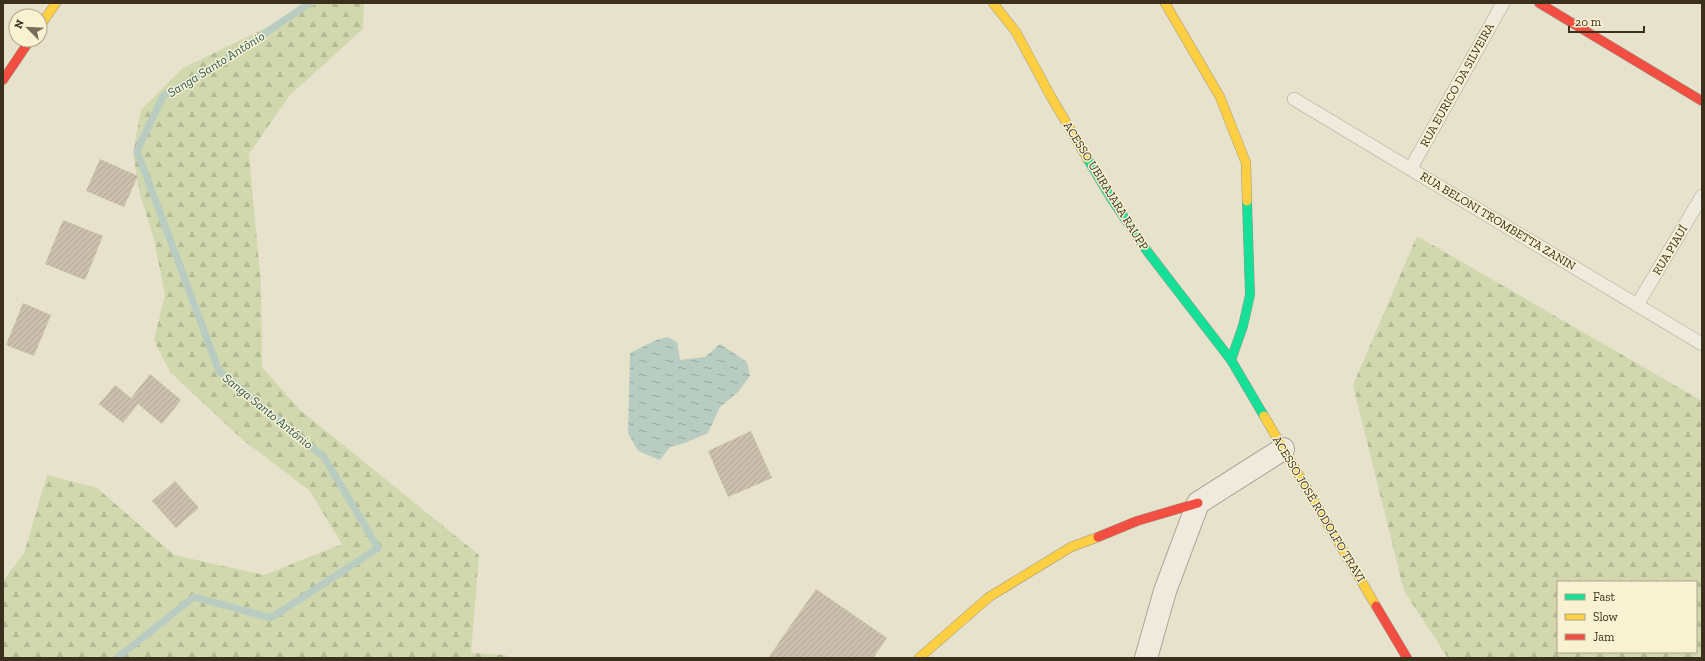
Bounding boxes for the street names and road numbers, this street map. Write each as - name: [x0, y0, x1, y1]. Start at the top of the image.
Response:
- street label: RUA EURICO DA SILVEIRA: [1417, 20, 1497, 149]
- street label: ACESSO UBIRAJARA RAUPP: [1061, 119, 1151, 253]
- street label: RUA BELONI TROMBETTA ZANIN: [1418, 169, 1578, 273]
- street label: RUA PIAUÍ: [1649, 222, 1690, 278]
- street label: ACESSO JOSÉ RODOLFO TRAVI: [1270, 433, 1369, 585]

